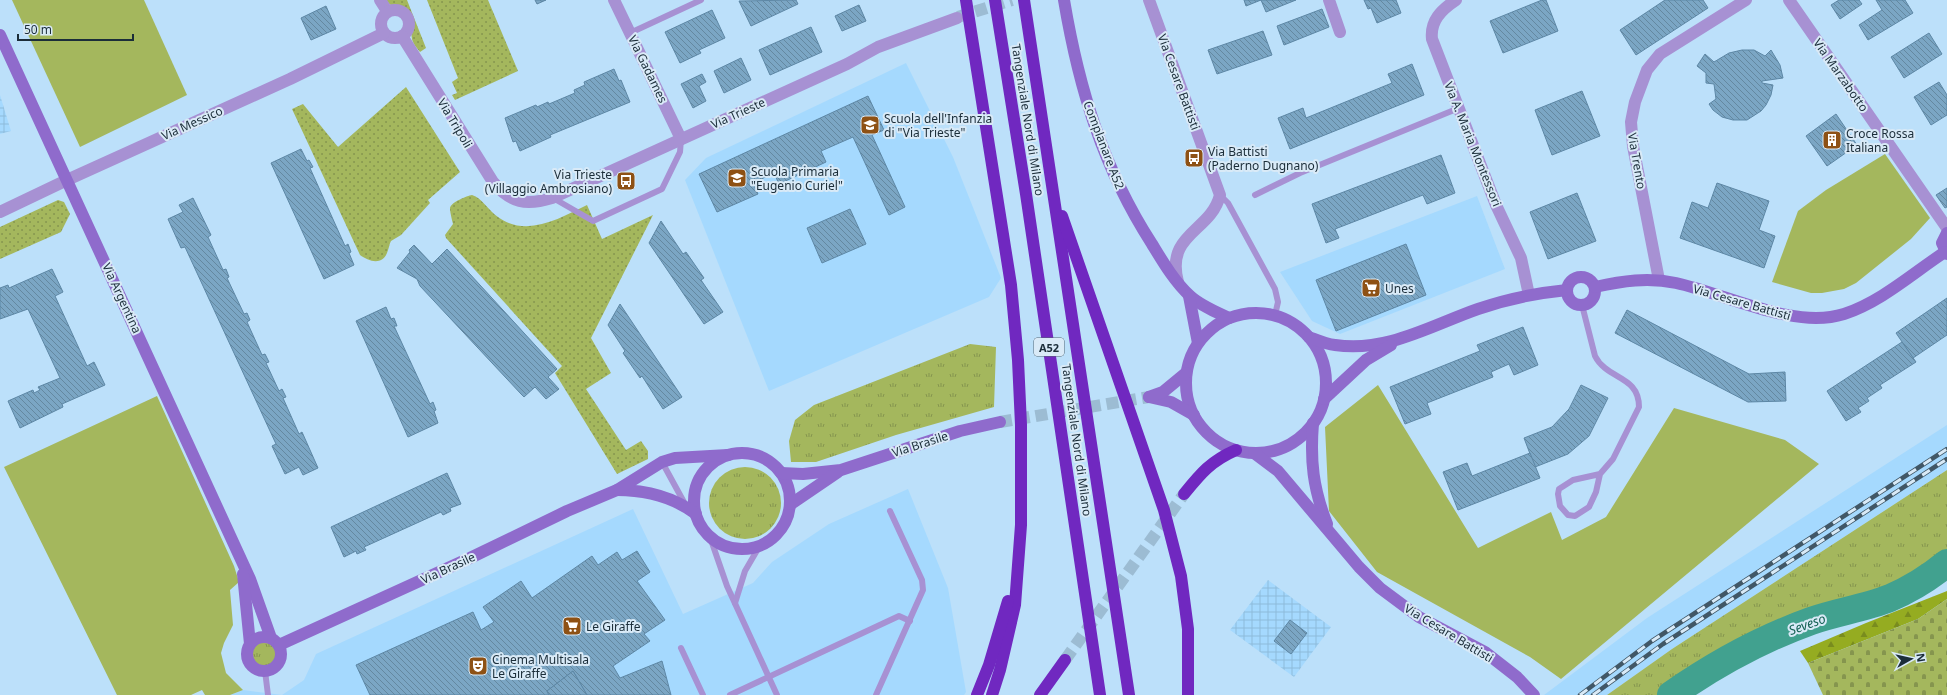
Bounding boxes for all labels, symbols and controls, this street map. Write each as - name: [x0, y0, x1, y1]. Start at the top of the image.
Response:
- scale bar: [18, 16, 133, 42]
- text: 50 m: [24, 21, 52, 38]
- street label: Via Gadames: [624, 32, 672, 106]
- street label: Via Cesare Battisti: [1154, 32, 1204, 132]
- street label: Via Marzabotto: [1809, 35, 1873, 115]
- street label: Tangenziale Nord di Milano: [1008, 43, 1048, 197]
- street label: Via A. Maria Montessori: [1440, 79, 1506, 209]
- street label: Via Trieste: [708, 93, 768, 133]
- street label: Via Tripoli: [434, 95, 476, 151]
- street label: Complanare A52: [1079, 98, 1129, 192]
- street label: Via Messico: [159, 102, 225, 144]
- place label: Scuola dell'Infanzia di "Via Trieste": [884, 110, 992, 141]
- school or university icon: Scuola dell'Infanzia di "Via Trieste": [859, 114, 881, 136]
- place label: Croce Rossa Italiana: [1846, 125, 1914, 156]
- building icon: Croce Rossa Italiana: [1821, 129, 1843, 151]
- street label: Via Trento: [1624, 132, 1650, 190]
- place label: Via Battisti (Paderno Dugnano): [1208, 143, 1319, 174]
- bus stop icon: Via Battisti (Paderno Dugnano): [1183, 147, 1205, 169]
- place label: Scuola Primaria "Eugenio Curiel": [751, 163, 843, 194]
- place label: Via Trieste (Villaggio Ambrosiano): [485, 166, 612, 197]
- school or university icon: Scuola Primaria "Eugenio Curiel": [726, 167, 748, 189]
- bus stop icon: Via Trieste (Villaggio Ambrosiano): [615, 170, 637, 192]
- street label: Via Argentina: [98, 260, 146, 336]
- supermarket icon: Unes: [1360, 277, 1382, 299]
- place label: Unes: [1385, 280, 1414, 297]
- street label: Via Cesare Battisti: [1691, 280, 1793, 324]
- road number: A52: [1034, 338, 1064, 356]
- street label: Tangenziale Nord di Milano: [1058, 363, 1096, 517]
- street label: Via Brasile: [890, 427, 950, 461]
- street label: Via Brasile: [418, 548, 478, 588]
- street label: Via Cesare Battisti: [1401, 600, 1497, 666]
- water label: Seveso: [1786, 609, 1828, 639]
- supermarket icon: Le Giraffe: [561, 615, 583, 637]
- place label: Le Giraffe: [586, 618, 641, 635]
- north arrow: [1891, 639, 1931, 679]
- place label: Cinema Multisala Le Giraffe: [492, 651, 589, 682]
- text: N: [1913, 652, 1929, 663]
- theatre icon: Cinema Multisala Le Giraffe: [467, 655, 489, 677]

